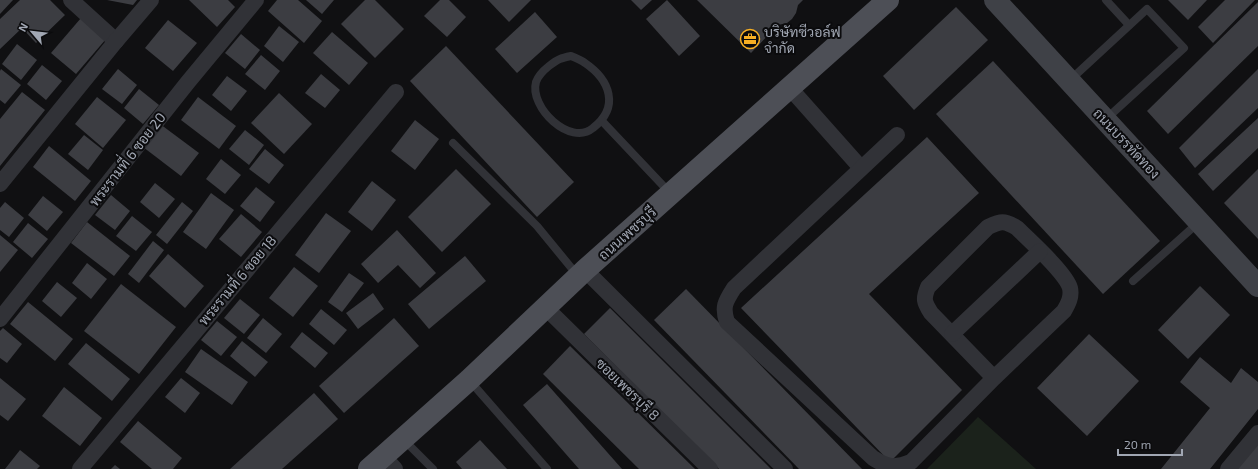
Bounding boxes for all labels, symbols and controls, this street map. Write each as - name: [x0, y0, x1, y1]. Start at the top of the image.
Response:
- north arrow: [12, 12, 52, 52]
- text: N: [15, 20, 30, 34]
- place label: บริษัทซีวอล์ฟ จำกัด: [764, 23, 841, 56]
- office icon: บริษัทซีวอล์ฟ จำกัด: [739, 28, 761, 50]
- street label: ถนนบรรทัดทอง: [1090, 104, 1164, 182]
- street label: พระรามที่ 6 ซอย 20: [83, 107, 169, 209]
- street label: ถนนเพชรบุรี: [595, 203, 661, 265]
- street label: พระรามที่ 6 ซอย 18: [192, 230, 280, 328]
- street label: ซอยเพชรบุรี 8: [591, 354, 663, 425]
- scale bar: [1118, 431, 1182, 457]
- text: 20 m: [1124, 437, 1151, 451]

